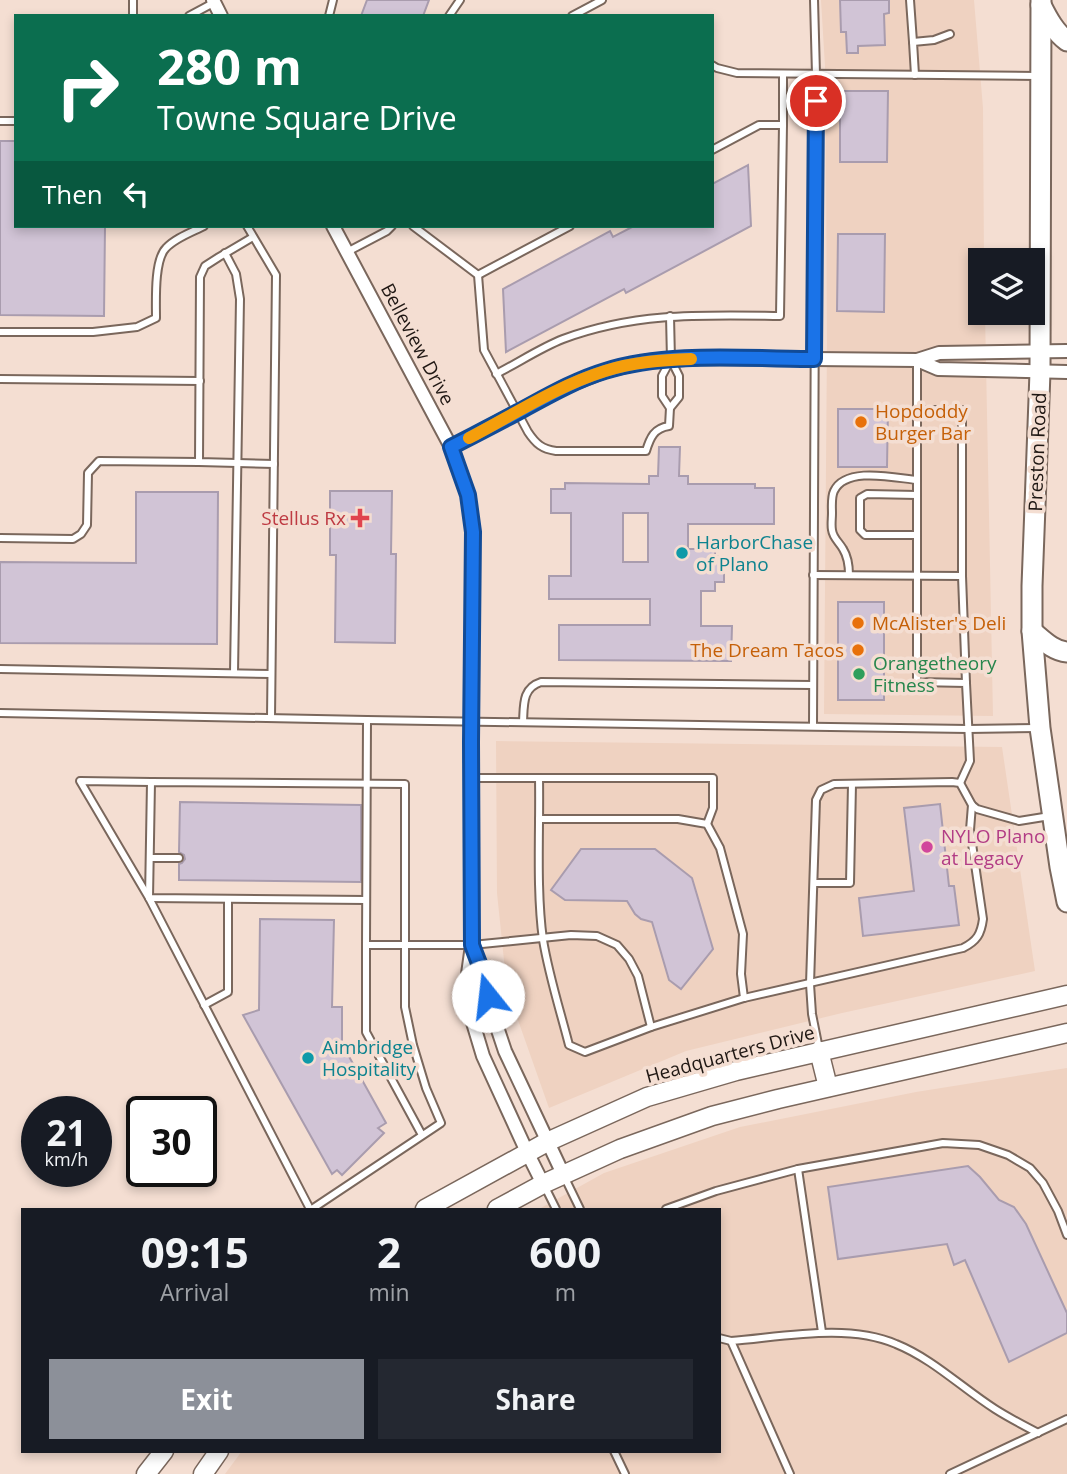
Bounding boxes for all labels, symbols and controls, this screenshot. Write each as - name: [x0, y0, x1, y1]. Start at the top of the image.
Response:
- text: 280 m: [157, 33, 302, 99]
- icon: right: [42, 42, 133, 133]
- pin: [786, 71, 846, 131]
- icon: arrive: [797, 82, 835, 120]
- text: Towne Square Drive: [157, 96, 457, 139]
- icon: left: [117, 175, 155, 213]
- text: Then: [42, 176, 103, 212]
- map controls: [968, 248, 1045, 325]
- button: layers: [968, 248, 1045, 325]
- street label: Belleview Drive: [375, 279, 461, 409]
- street label: Preston Road: [1022, 392, 1052, 512]
- place label: Hopdoddy Burger Bar: [875, 398, 971, 446]
- marker: Hopdoddy Burger Bar: [853, 414, 869, 430]
- place label: Stellus Rx: [261, 505, 346, 531]
- marker: Stellus Rx: [352, 510, 368, 526]
- place label: HarborChase of Plano: [696, 529, 813, 577]
- marker: HarborChase of Plano: [674, 545, 690, 561]
- place label: McAlister's Deli: [872, 610, 1006, 636]
- marker: McAlister's Deli: [850, 615, 866, 631]
- place label: The Dream Tacos: [690, 637, 844, 663]
- marker: The Dream Tacos: [850, 642, 866, 658]
- place label: Orangetheory Fitness: [873, 650, 997, 698]
- marker: Orangetheory Fitness: [851, 666, 867, 682]
- place label: NYLO Plano at Legacy: [941, 823, 1045, 871]
- marker: NYLO Plano at Legacy: [919, 839, 935, 855]
- position arrow: [451, 959, 525, 1033]
- street label: Headquarters Drive: [643, 1019, 817, 1089]
- place label: Aimbridge Hospitality: [322, 1034, 417, 1082]
- marker: Aimbridge Hospitality: [300, 1050, 316, 1066]
- speed limit sign: 30: [126, 1096, 217, 1187]
- text: 21: [46, 1109, 87, 1156]
- text: km/h: [45, 1147, 88, 1171]
- text: 09:15: [141, 1223, 249, 1280]
- text: 2: [377, 1223, 401, 1280]
- text: 600: [529, 1223, 601, 1280]
- text: Arrival: [160, 1276, 229, 1308]
- text: min: [368, 1276, 410, 1308]
- text: m: [555, 1276, 576, 1308]
- button: Exit: [49, 1359, 364, 1439]
- button: Share: [378, 1359, 693, 1439]

